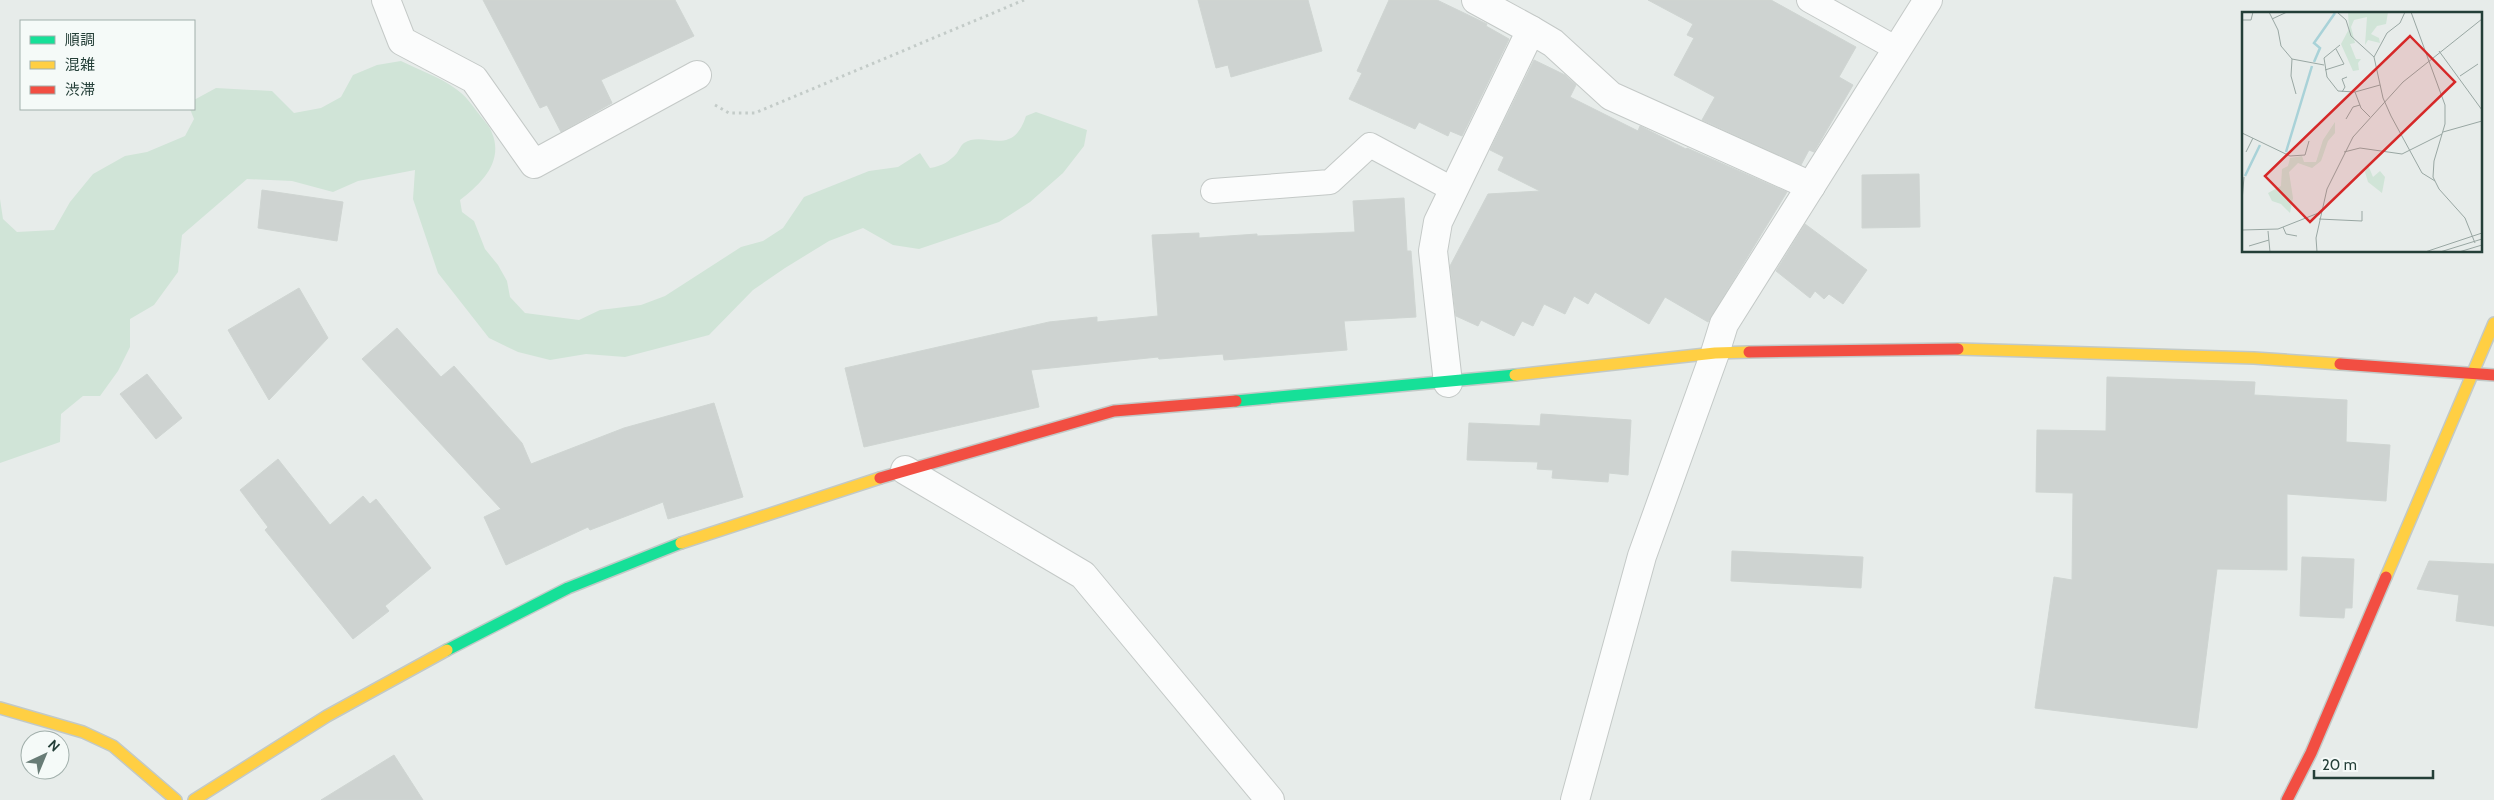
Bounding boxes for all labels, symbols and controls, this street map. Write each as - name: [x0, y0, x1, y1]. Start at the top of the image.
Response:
- inset map: [2242, 12, 2482, 252]
- legend: [20, 20, 195, 110]
- text: 順調: [65, 31, 95, 49]
- text: 混雑: [65, 56, 95, 74]
- text: 渋滞: [65, 81, 95, 99]
- north arrow: [20, 730, 70, 780]
- text: N: [44, 736, 64, 756]
- scale bar: [2314, 748, 2433, 780]
- text: 20 m: [2322, 756, 2357, 774]

